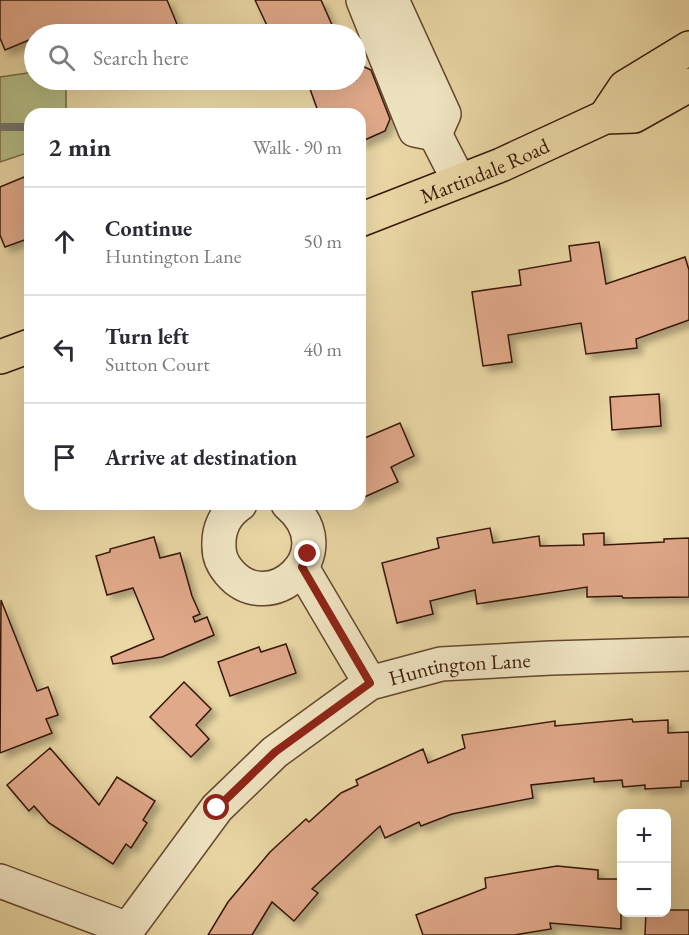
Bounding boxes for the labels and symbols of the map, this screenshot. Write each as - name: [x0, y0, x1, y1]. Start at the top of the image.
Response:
- street label: Martindale Road: [416, 131, 554, 209]
- route end: [294, 540, 320, 566]
- street label: Huntington Lane: [386, 646, 531, 691]
- route start: [203, 794, 229, 820]

